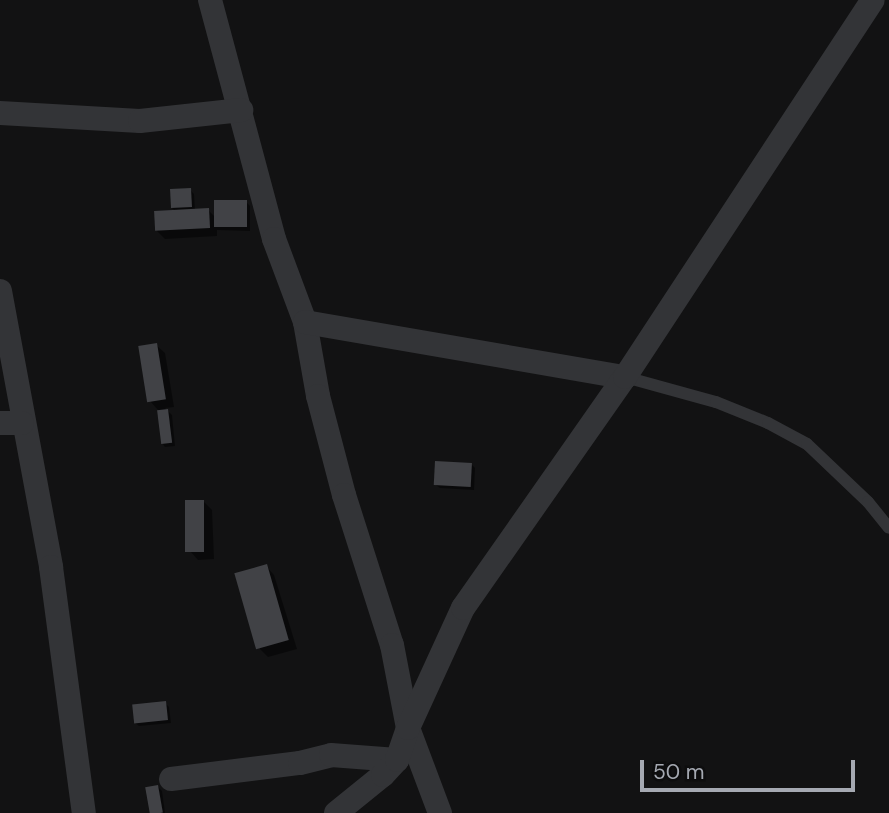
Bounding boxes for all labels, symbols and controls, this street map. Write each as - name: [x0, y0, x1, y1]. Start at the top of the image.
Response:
- scale bar: [644, 746, 859, 790]
- text: 50 m: [653, 758, 704, 786]

